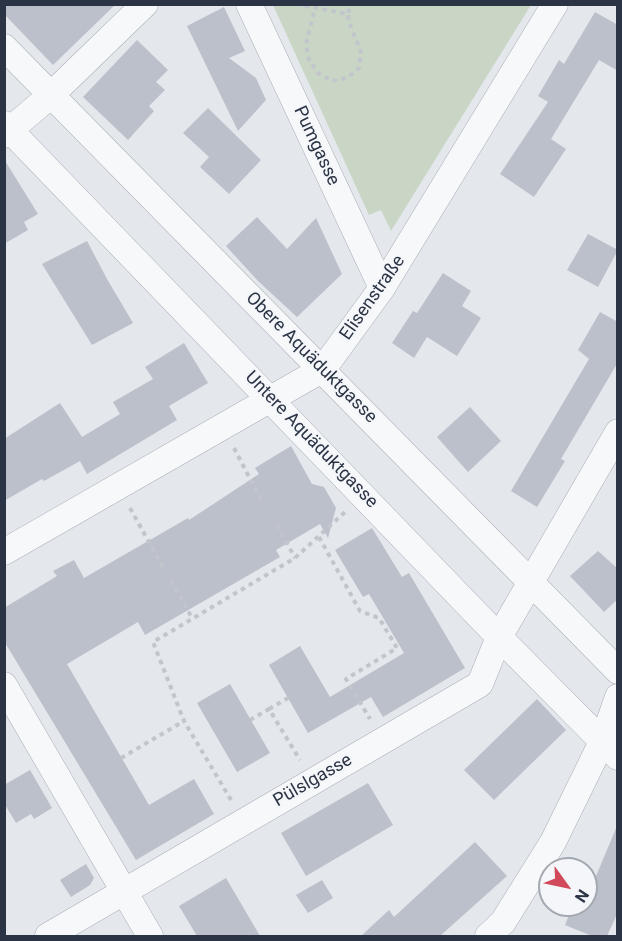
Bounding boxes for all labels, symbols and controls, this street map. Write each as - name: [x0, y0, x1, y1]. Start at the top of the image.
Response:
- street label: Pumgasse: [288, 103, 344, 189]
- street label: Elisenstraße: [336, 251, 410, 345]
- street label: Obere Aquäduktgasse: [241, 288, 381, 428]
- street label: Untere Aquäduktgasse: [240, 367, 382, 513]
- street label: Pülslgasse: [270, 750, 356, 812]
- north arrow: [538, 857, 598, 917]
- text: N: [571, 886, 593, 906]

